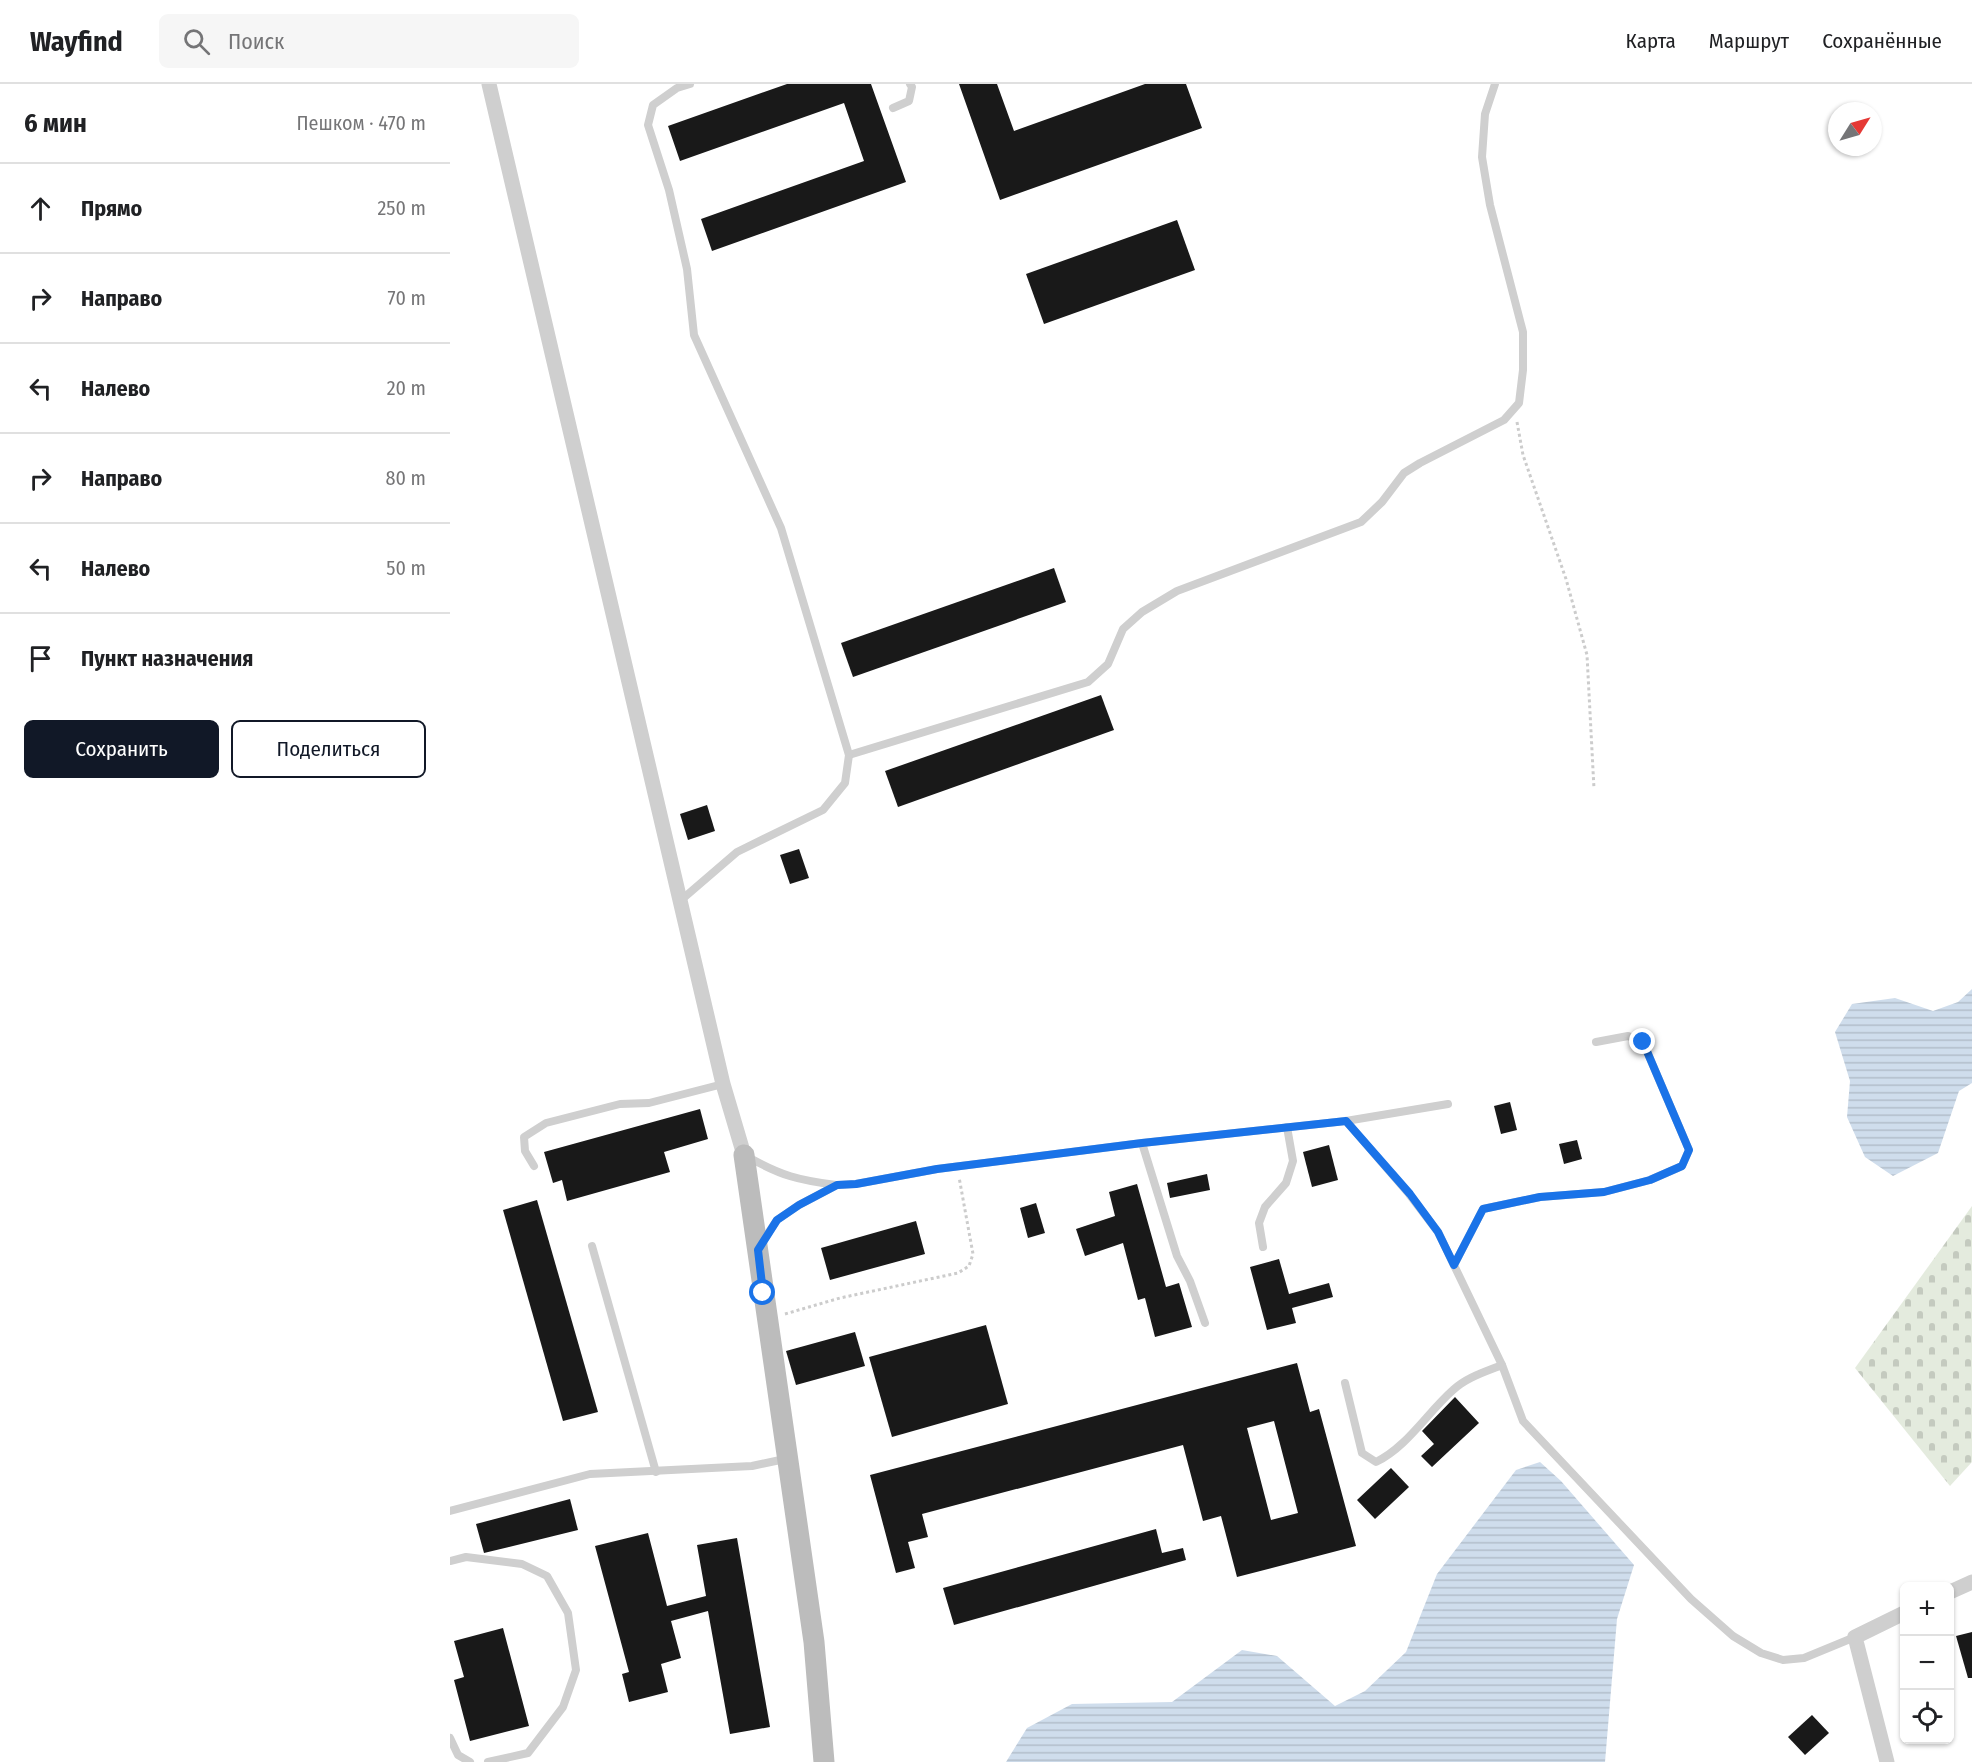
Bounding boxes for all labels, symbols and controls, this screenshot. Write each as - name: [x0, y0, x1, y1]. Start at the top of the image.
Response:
- search box: [159, 14, 579, 68]
- text: Wayfind: [30, 25, 123, 58]
- icon: search: [180, 25, 213, 58]
- text: Поиск: [228, 28, 284, 55]
- text: Карта: [1626, 28, 1676, 54]
- text: Маршрут: [1709, 28, 1789, 54]
- text: Сохранённые: [1822, 28, 1942, 54]
- north arrow: [1828, 102, 1882, 156]
- text: 6 мин: [24, 108, 87, 139]
- text: Пешком · 470 m: [297, 111, 426, 135]
- icon: ahead: [24, 192, 57, 225]
- text: Прямо: [81, 195, 142, 222]
- text: 250 m: [378, 196, 426, 220]
- icon: right: [24, 282, 57, 315]
- text: Направо: [81, 285, 162, 312]
- text: 70 m: [388, 286, 426, 310]
- icon: left: [24, 372, 57, 405]
- text: Налево: [81, 375, 150, 402]
- text: 20 m: [387, 376, 426, 400]
- icon: right: [24, 462, 57, 495]
- text: Направо: [81, 465, 162, 492]
- text: 80 m: [386, 466, 426, 490]
- icon: left: [24, 552, 57, 585]
- text: Налево: [81, 555, 150, 582]
- text: 50 m: [386, 556, 426, 580]
- icon: arrive: [24, 642, 57, 675]
- text: Пункт назначения: [81, 645, 253, 672]
- button: Сохранить: [24, 720, 219, 778]
- button: Поделиться: [231, 720, 426, 778]
- route end: [1629, 1028, 1655, 1054]
- route start: [749, 1279, 775, 1305]
- map controls: [1900, 1582, 1954, 1744]
- button: +: [1900, 1582, 1954, 1636]
- button: −: [1900, 1636, 1954, 1690]
- button: locate: [1900, 1690, 1954, 1744]

